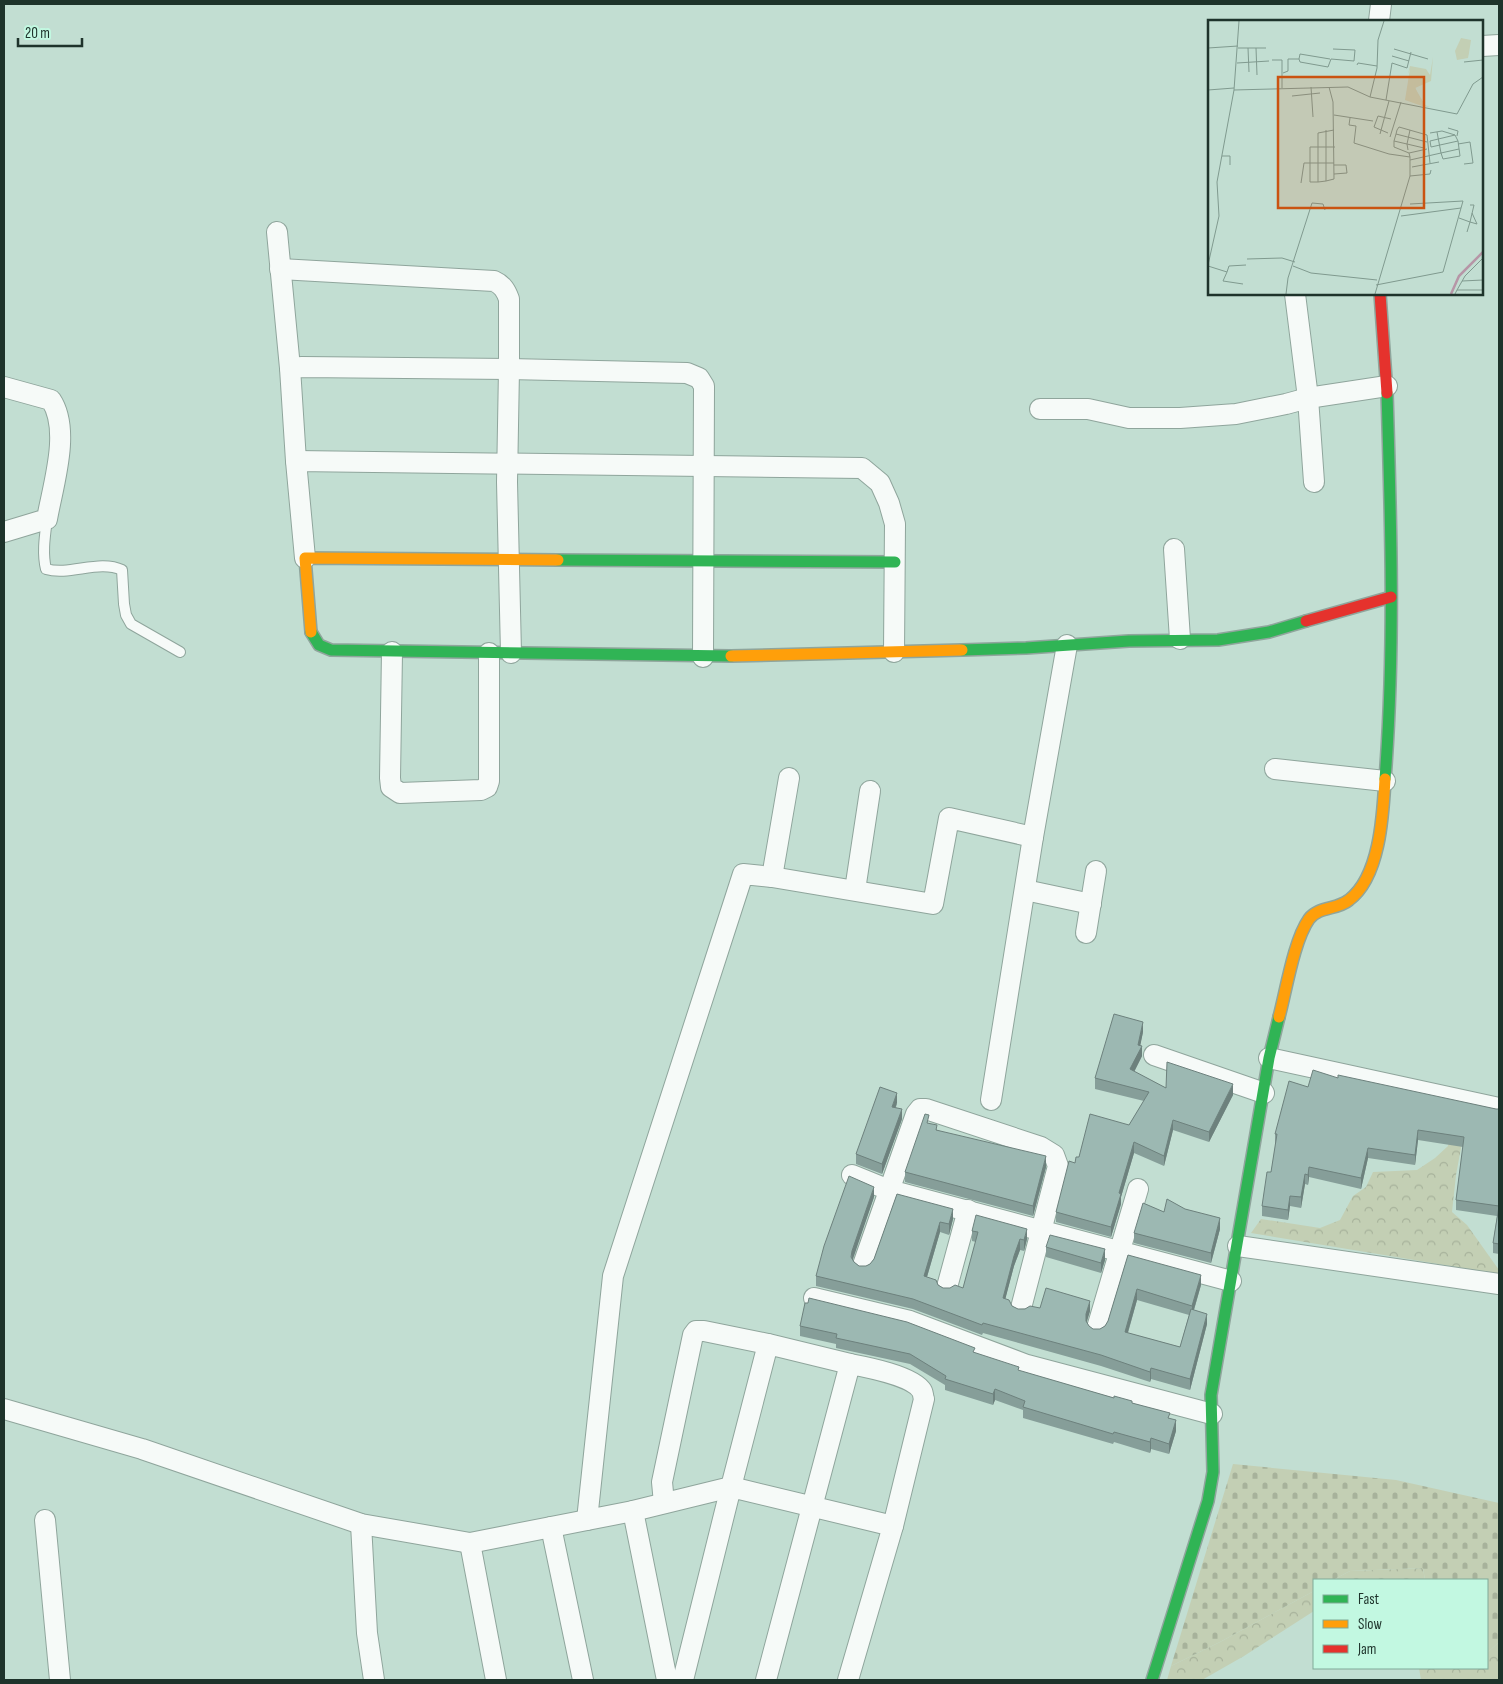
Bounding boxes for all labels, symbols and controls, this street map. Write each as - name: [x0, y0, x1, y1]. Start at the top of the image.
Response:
- scale bar: [18, 15, 81, 47]
- inset map: [1208, 20, 1483, 295]
- text: 20 m: [25, 24, 50, 43]
- legend: [1313, 1579, 1488, 1669]
- text: Fast: [1358, 1590, 1380, 1609]
- text: Slow: [1358, 1615, 1382, 1634]
- text: Jam: [1357, 1640, 1376, 1659]

